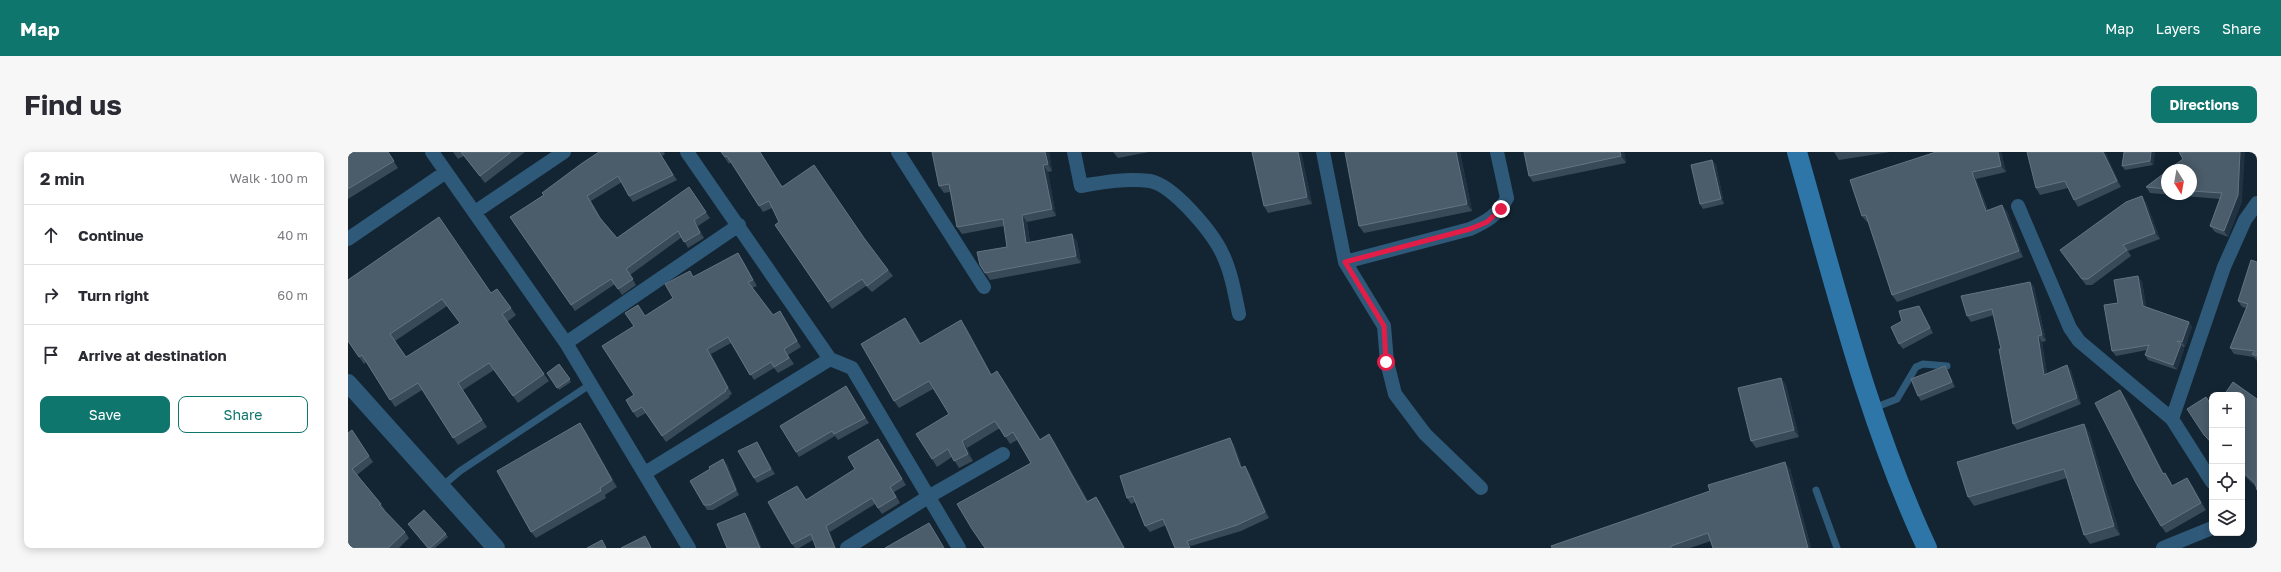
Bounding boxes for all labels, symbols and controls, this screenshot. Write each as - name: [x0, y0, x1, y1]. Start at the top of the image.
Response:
- text: Map: [20, 17, 60, 40]
- text: Map: [2105, 20, 2134, 37]
- text: Layers: [2156, 20, 2200, 37]
- text: Share: [2222, 20, 2261, 37]
- button: Directions: [2151, 86, 2257, 123]
- text: Find us: [24, 88, 122, 121]
- north arrow: [2161, 164, 2197, 200]
- text: 2 min: [40, 168, 84, 189]
- text: Walk · 100 m: [230, 170, 308, 186]
- route end: [1492, 200, 1510, 218]
- icon: ahead: [40, 224, 62, 246]
- text: Continue: [78, 226, 144, 244]
- text: 40 m: [277, 227, 308, 243]
- icon: right: [40, 284, 62, 306]
- text: Turn right: [78, 286, 149, 304]
- text: 60 m: [277, 287, 308, 303]
- icon: arrive: [40, 344, 62, 366]
- text: Arrive at destination: [78, 346, 227, 364]
- route start: [1377, 353, 1395, 371]
- map controls: [2209, 392, 2245, 536]
- button: +: [2209, 392, 2245, 428]
- button: Save: [40, 396, 170, 433]
- button: Share: [178, 396, 308, 433]
- button: −: [2209, 428, 2245, 464]
- button: locate: [2209, 464, 2245, 500]
- button: layers: [2209, 500, 2245, 536]

